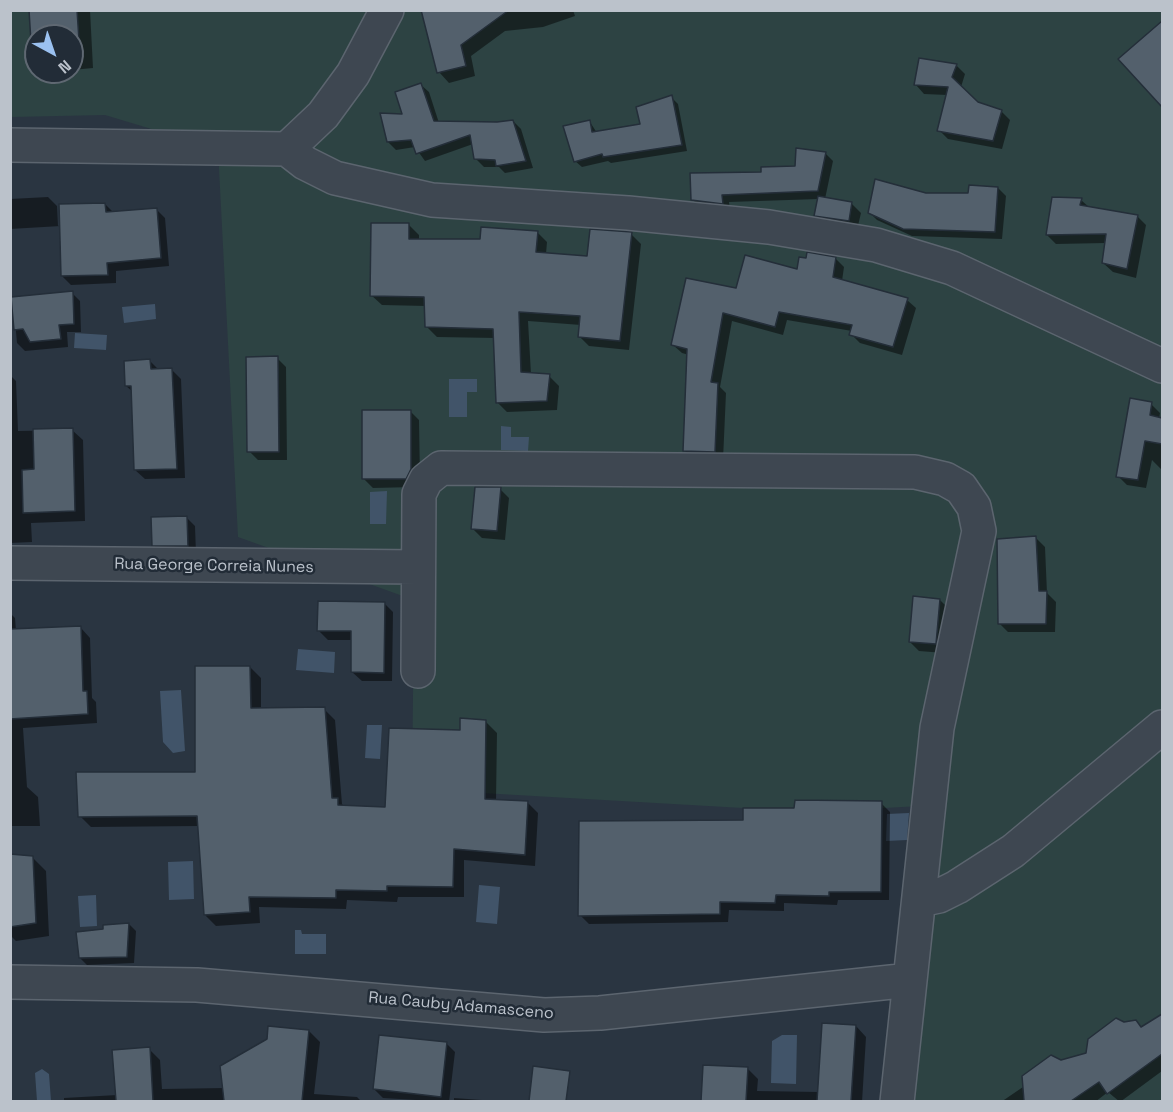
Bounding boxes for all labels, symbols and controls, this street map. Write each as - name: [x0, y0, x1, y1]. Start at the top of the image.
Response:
- north arrow: [24, 24, 84, 84]
- text: N: [54, 55, 75, 78]
- street label: Rua George Correia Nunes: [114, 555, 314, 577]
- street label: Rua Cauby Adamasceno: [367, 988, 555, 1024]

